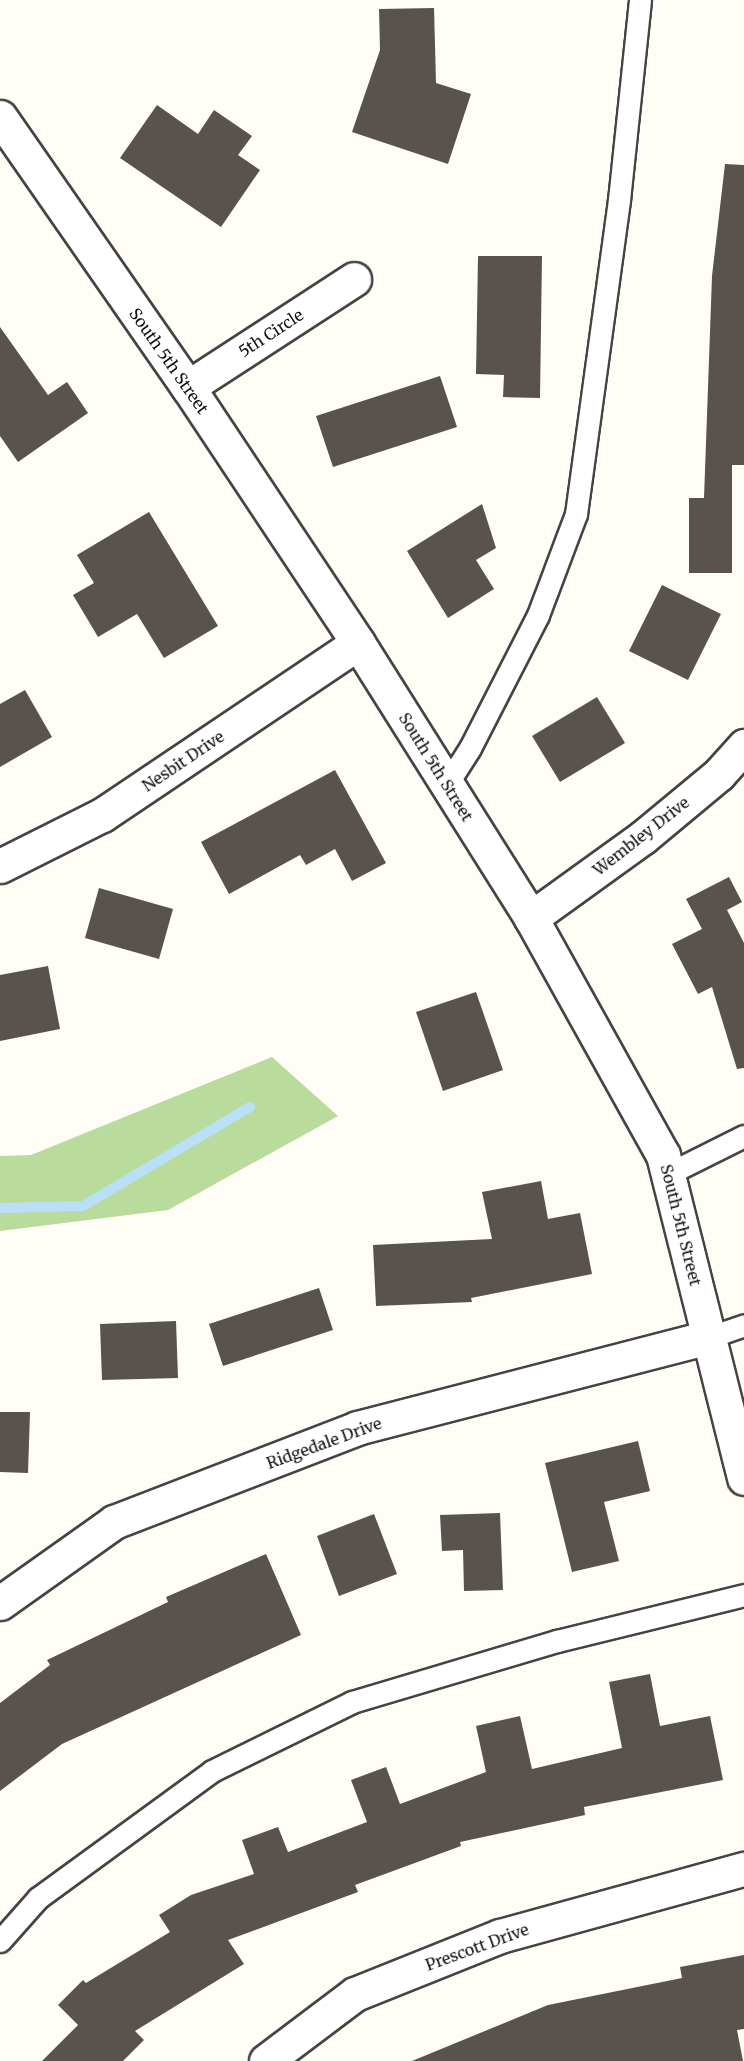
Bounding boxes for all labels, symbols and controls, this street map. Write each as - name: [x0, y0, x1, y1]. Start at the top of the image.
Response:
- street label: South 5th Street: [125, 305, 213, 417]
- street label: 5th Circle: [235, 305, 307, 361]
- street label: South 5th Street: [395, 709, 477, 825]
- street label: Nesbit Drive: [138, 727, 228, 795]
- street label: Wembley Drive: [589, 793, 693, 879]
- street label: South 5th Street: [657, 1162, 705, 1288]
- street label: Ridgedale Drive: [264, 1413, 384, 1473]
- street label: Prescott Drive: [423, 1919, 531, 1975]

